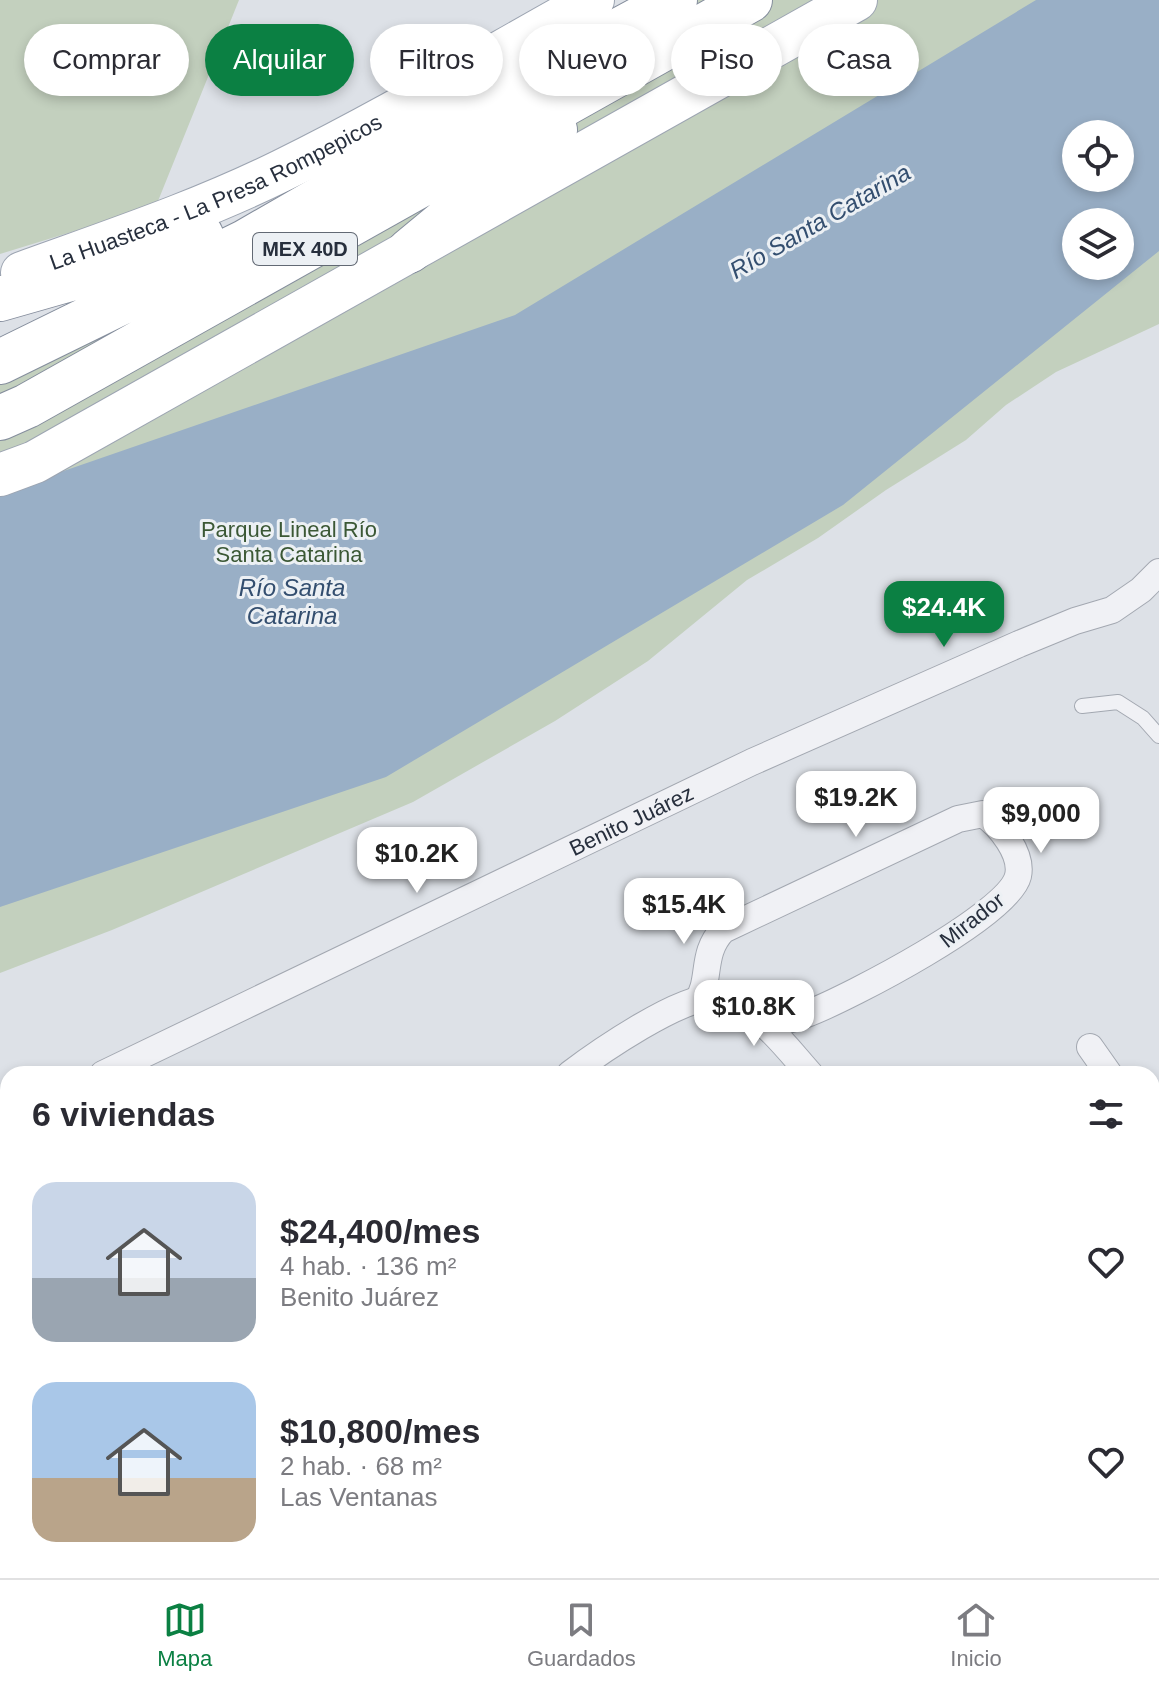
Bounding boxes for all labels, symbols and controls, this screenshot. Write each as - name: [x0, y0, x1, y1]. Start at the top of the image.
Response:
- chip: Comprar: [24, 24, 189, 96]
- chip: Alquilar: [205, 24, 354, 96]
- chip: Filtros: [370, 24, 503, 96]
- chip: Nuevo: [519, 24, 655, 96]
- chip: Piso: [671, 24, 782, 96]
- chip: Casa: [798, 24, 919, 96]
- street label: La Huasteca - La Presa Rompepicos: [46, 109, 386, 275]
- map controls: [1062, 120, 1134, 280]
- button: locate: [1062, 120, 1134, 192]
- water label: Río Santa Catarina: [725, 158, 915, 284]
- button: layers: [1062, 208, 1134, 280]
- road number: MEX 40D: [253, 233, 357, 265]
- park label: Parque Lineal Río Santa Catarina: [201, 517, 377, 567]
- water label: Río Santa Catarina: [239, 574, 345, 629]
- pin: $24.4K: [879, 581, 1009, 649]
- text: $24.4K: [902, 592, 986, 622]
- pin: $19.2K: [791, 771, 921, 839]
- street label: Benito Juárez: [565, 780, 697, 861]
- text: $19.2K: [814, 782, 898, 812]
- pin: $9,000: [976, 787, 1106, 855]
- text: $9,000: [1001, 798, 1081, 828]
- pin: $10.2K: [352, 827, 482, 895]
- text: $10.2K: [375, 838, 459, 868]
- pin: $15.4K: [619, 878, 749, 946]
- street label: Mirador: [935, 887, 1009, 953]
- text: $15.4K: [642, 889, 726, 919]
- pin: $10.8K: [689, 980, 819, 1048]
- text: $10.8K: [712, 991, 796, 1021]
- icon: filters: [1084, 1092, 1128, 1136]
- text: 6 viviendas: [32, 1095, 215, 1133]
- text: $24,400/mes: [280, 1212, 480, 1250]
- icon: home: [96, 1214, 192, 1310]
- icon: heart: [1084, 1240, 1128, 1284]
- text: 4 hab. · 136 m²: [280, 1251, 456, 1281]
- text: Benito Juárez: [280, 1282, 439, 1312]
- text: $10,800/mes: [280, 1412, 480, 1450]
- icon: home: [96, 1414, 192, 1510]
- icon: heart: [1084, 1440, 1128, 1484]
- text: 2 hab. · 68 m²: [280, 1451, 442, 1481]
- text: Las Ventanas: [280, 1482, 438, 1512]
- tab: Mapa: [157, 1598, 212, 1672]
- tab: Guardados: [527, 1598, 636, 1672]
- tab: Inicio: [950, 1598, 1002, 1672]

